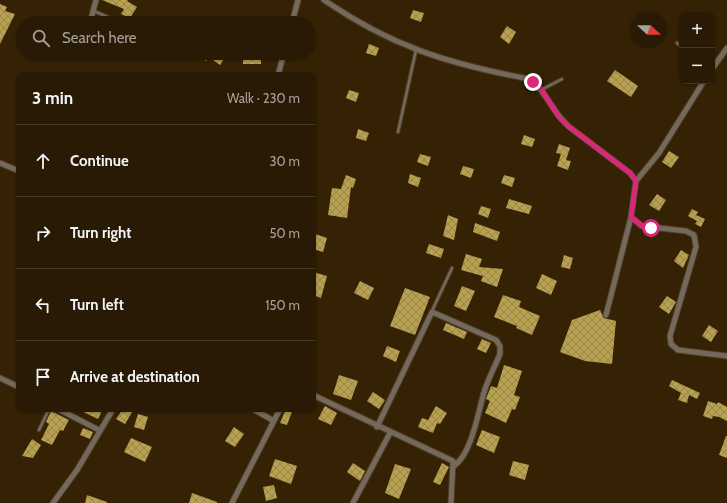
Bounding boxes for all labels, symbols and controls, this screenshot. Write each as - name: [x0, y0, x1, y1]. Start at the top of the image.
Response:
- north arrow: [631, 12, 667, 48]
- map controls: [679, 12, 715, 84]
- button: +: [679, 12, 715, 48]
- search box: [16, 16, 316, 60]
- icon: search: [30, 27, 52, 49]
- text: Search here: [62, 29, 137, 47]
- button: −: [679, 48, 715, 84]
- route end: [524, 73, 542, 91]
- text: 3 min: [32, 88, 73, 108]
- text: Walk · 230 m: [227, 90, 300, 106]
- icon: ahead: [32, 150, 54, 172]
- text: Continue: [70, 152, 129, 170]
- text: 30 m: [270, 153, 300, 169]
- route start: [642, 219, 660, 237]
- icon: right: [32, 222, 54, 244]
- text: Turn right: [70, 224, 131, 242]
- text: 50 m: [270, 225, 300, 241]
- icon: left: [32, 294, 54, 316]
- text: Turn left: [70, 296, 124, 314]
- text: 150 m: [265, 297, 300, 313]
- icon: arrive: [32, 366, 54, 388]
- text: Arrive at destination: [70, 368, 200, 386]

